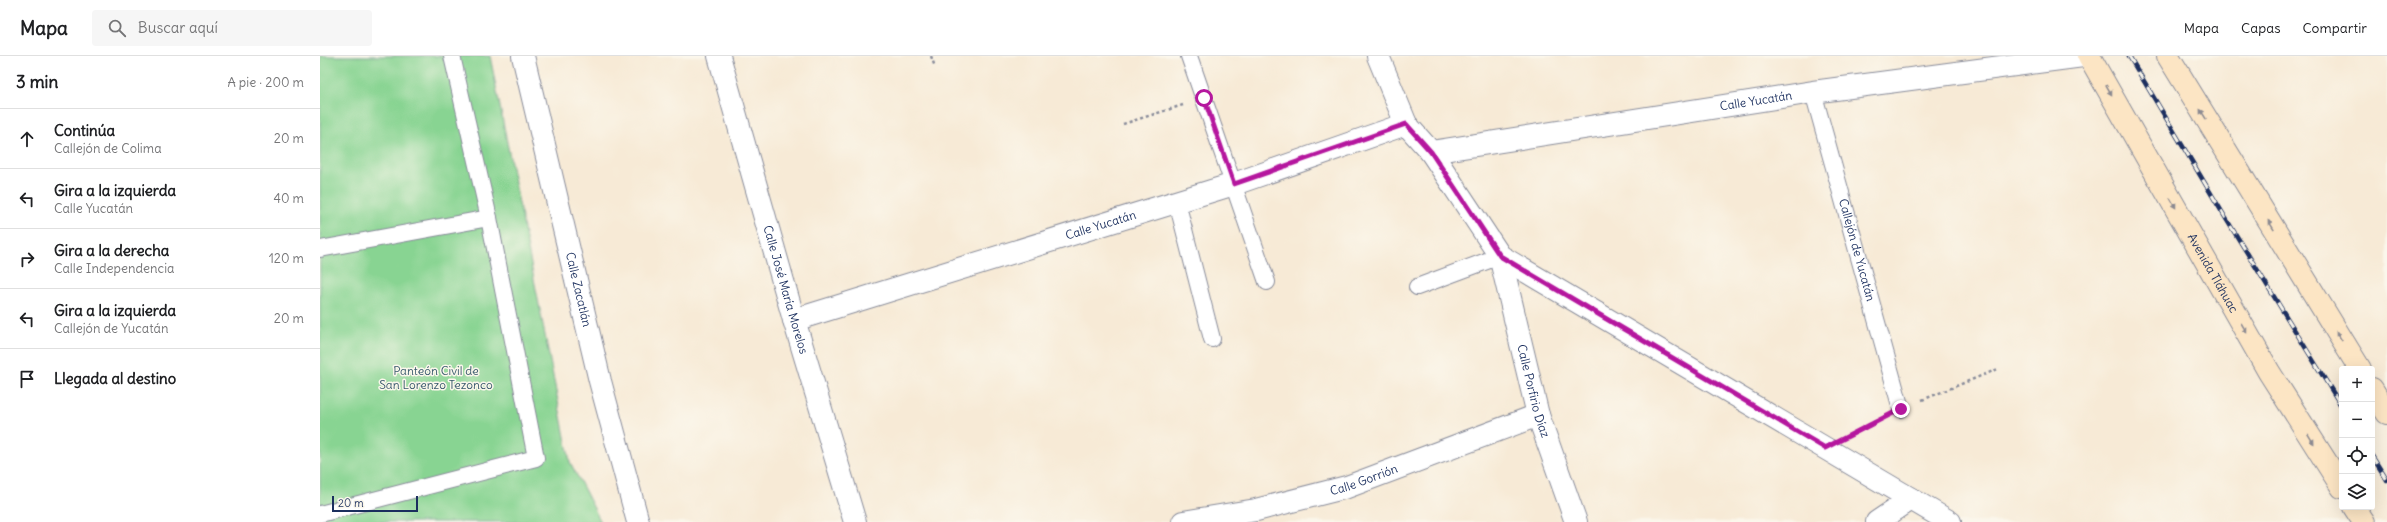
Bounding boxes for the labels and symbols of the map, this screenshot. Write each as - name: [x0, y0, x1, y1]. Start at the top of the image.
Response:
- one-way arrow: [2105, 84, 2112, 96]
- street label: Calle Yucatán: [1719, 87, 1793, 114]
- route start: [1195, 89, 1213, 107]
- one-way arrow: [2200, 108, 2207, 120]
- street label: Callejón de Yucatán: [1836, 197, 1879, 303]
- one-way arrow: [2169, 197, 2176, 209]
- street label: Calle Yucatán: [1063, 207, 1138, 243]
- one-way arrow: [2268, 219, 2275, 231]
- street label: Calle José María Morelos: [760, 223, 812, 356]
- street label: Avenida Tláhuac: [2185, 231, 2242, 315]
- street label: Calle Zacatlán: [563, 251, 595, 328]
- one-way arrow: [2240, 322, 2247, 334]
- one-way arrow: [2336, 330, 2343, 342]
- street label: Calle Porfirio Díaz: [1514, 343, 1553, 440]
- park label: Panteón Civil de San Lorenzo Tezonco: [379, 363, 493, 392]
- route end: [1892, 400, 1910, 418]
- one-way arrow: [2308, 433, 2315, 445]
- street label: Calle Gorrión: [1328, 461, 1400, 498]
- scale bar: [332, 494, 418, 513]

